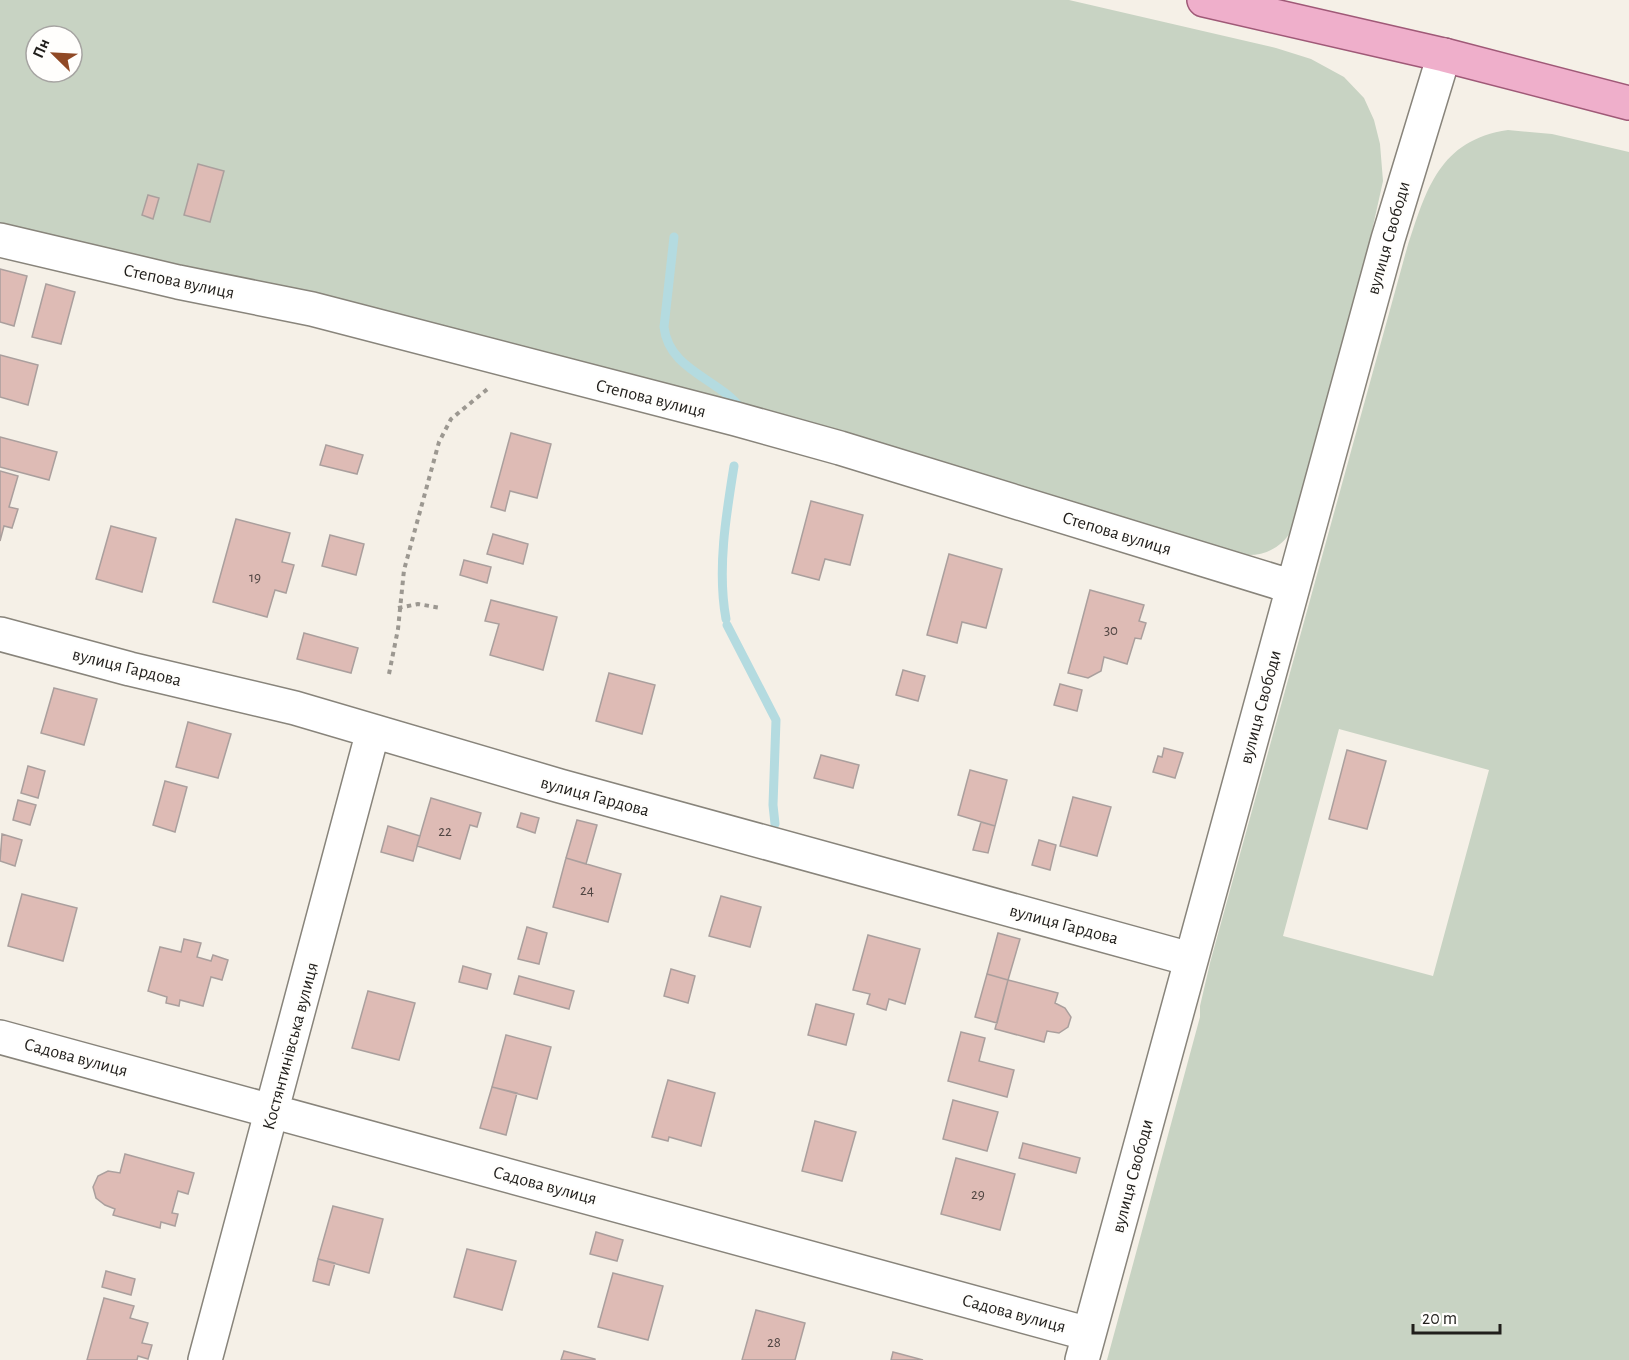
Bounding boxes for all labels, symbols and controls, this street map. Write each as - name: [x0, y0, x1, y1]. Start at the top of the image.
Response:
- north arrow: [24, 24, 84, 84]
- text: Пн: [30, 36, 52, 60]
- street label: вулиця Свободи: [1363, 179, 1414, 297]
- street label: Степова вулиця: [122, 261, 236, 303]
- street label: Степова вулиця: [594, 377, 708, 421]
- street label: Степова вулиця: [1060, 509, 1173, 559]
- house number: 19: [249, 570, 261, 585]
- house number: 30: [1104, 623, 1118, 638]
- street label: вулиця Гардова: [70, 646, 183, 690]
- street label: вулиця Свободи: [1236, 648, 1285, 766]
- street label: вулиця Гардова: [538, 774, 651, 820]
- house number: 22: [438, 824, 452, 839]
- house number: 24: [580, 883, 594, 898]
- street label: вулиця Гардова: [1007, 902, 1120, 948]
- street label: Костянтинівська вулиця: [260, 961, 322, 1132]
- street label: Садова вулиця: [22, 1035, 130, 1080]
- street label: вулиця Свободи: [1108, 1117, 1157, 1235]
- street label: Садова вулиця: [491, 1163, 599, 1208]
- house number: 29: [971, 1187, 985, 1202]
- street label: Садова вулиця: [960, 1291, 1068, 1336]
- scale bar: [1413, 1297, 1500, 1335]
- text: 20 m: [1422, 1310, 1457, 1328]
- house number: 28: [767, 1335, 781, 1350]

